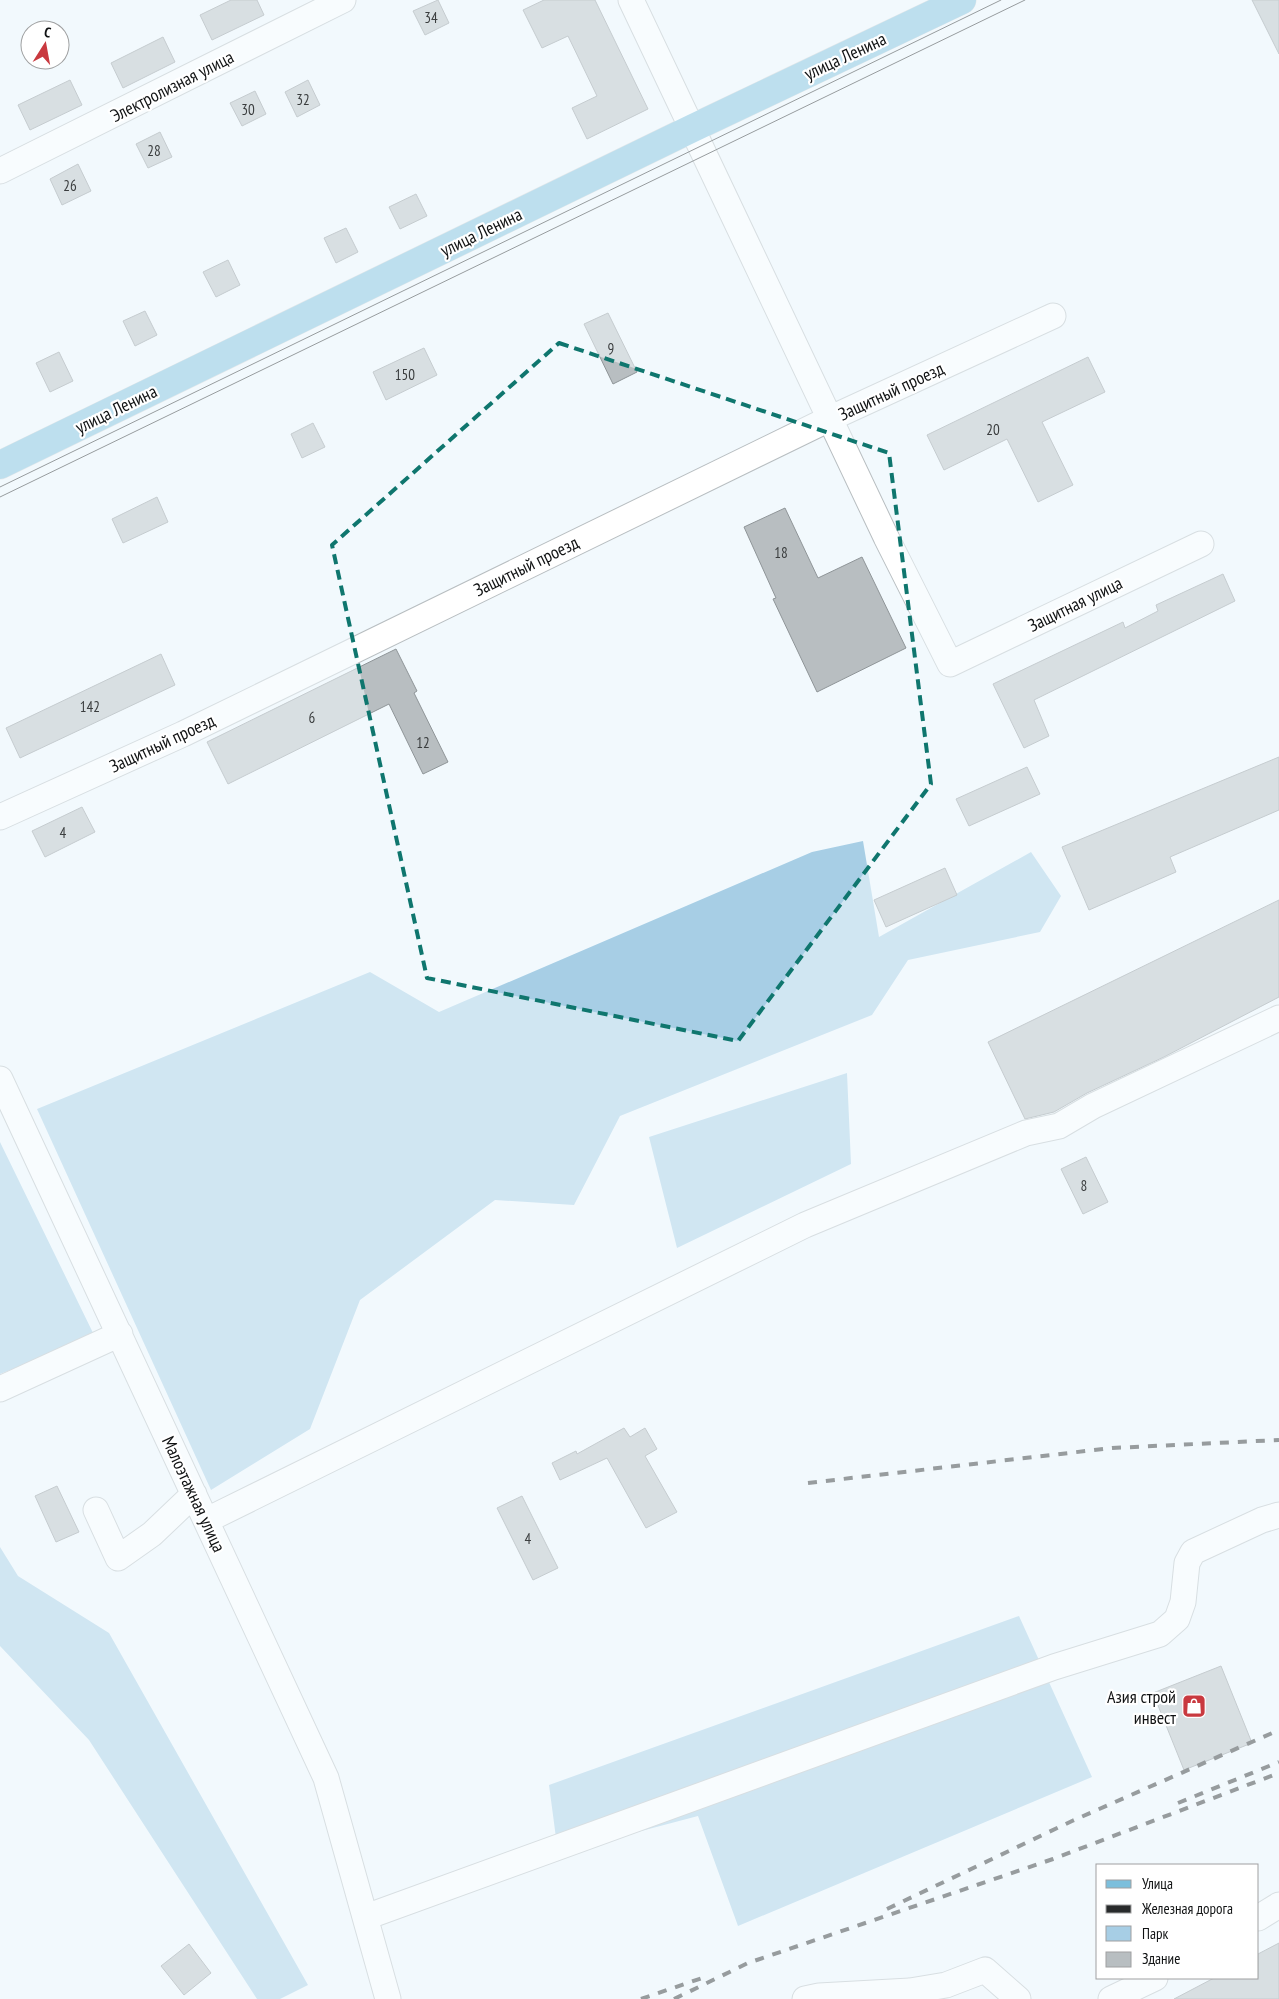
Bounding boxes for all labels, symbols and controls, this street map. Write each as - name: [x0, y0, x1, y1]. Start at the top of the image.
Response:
- house number: 34: [424, 8, 438, 27]
- north arrow: [20, 20, 70, 70]
- text: С: [43, 23, 53, 42]
- street label: улица Ленина: [800, 27, 890, 85]
- street label: Электролизная улица: [107, 45, 237, 127]
- house number: 32: [296, 90, 310, 109]
- house number: 30: [241, 100, 255, 119]
- house number: 28: [147, 141, 161, 160]
- house number: 26: [63, 176, 77, 195]
- street label: улица Ленина: [436, 202, 526, 262]
- house number: 9: [608, 339, 614, 358]
- street label: Защитный проезд: [835, 356, 948, 425]
- house number: 150: [395, 365, 415, 384]
- street label: улица Ленина: [71, 379, 161, 439]
- house number: 20: [986, 420, 1000, 439]
- street label: Защитный проезд: [470, 531, 582, 601]
- house number: 18: [774, 543, 788, 562]
- street label: Защитная улица: [1024, 571, 1126, 637]
- house number: 142: [80, 697, 100, 716]
- street label: Защитный проезд: [106, 708, 219, 777]
- house number: 6: [309, 708, 316, 727]
- house number: 12: [416, 733, 430, 752]
- house number: 4: [60, 823, 67, 842]
- house number: 8: [1081, 1176, 1087, 1195]
- street label: Малоэтажная улица: [157, 1432, 231, 1556]
- house number: 4: [525, 1529, 532, 1548]
- place label: Азия строй инвест: [1107, 1685, 1176, 1729]
- shop icon: Азия строй инвест: [1181, 1693, 1207, 1719]
- legend: [1096, 1864, 1259, 1979]
- text: Улица: [1142, 1874, 1173, 1893]
- text: Железная дорога: [1141, 1899, 1233, 1918]
- text: Парк: [1142, 1924, 1168, 1943]
- text: Здание: [1142, 1949, 1180, 1968]

